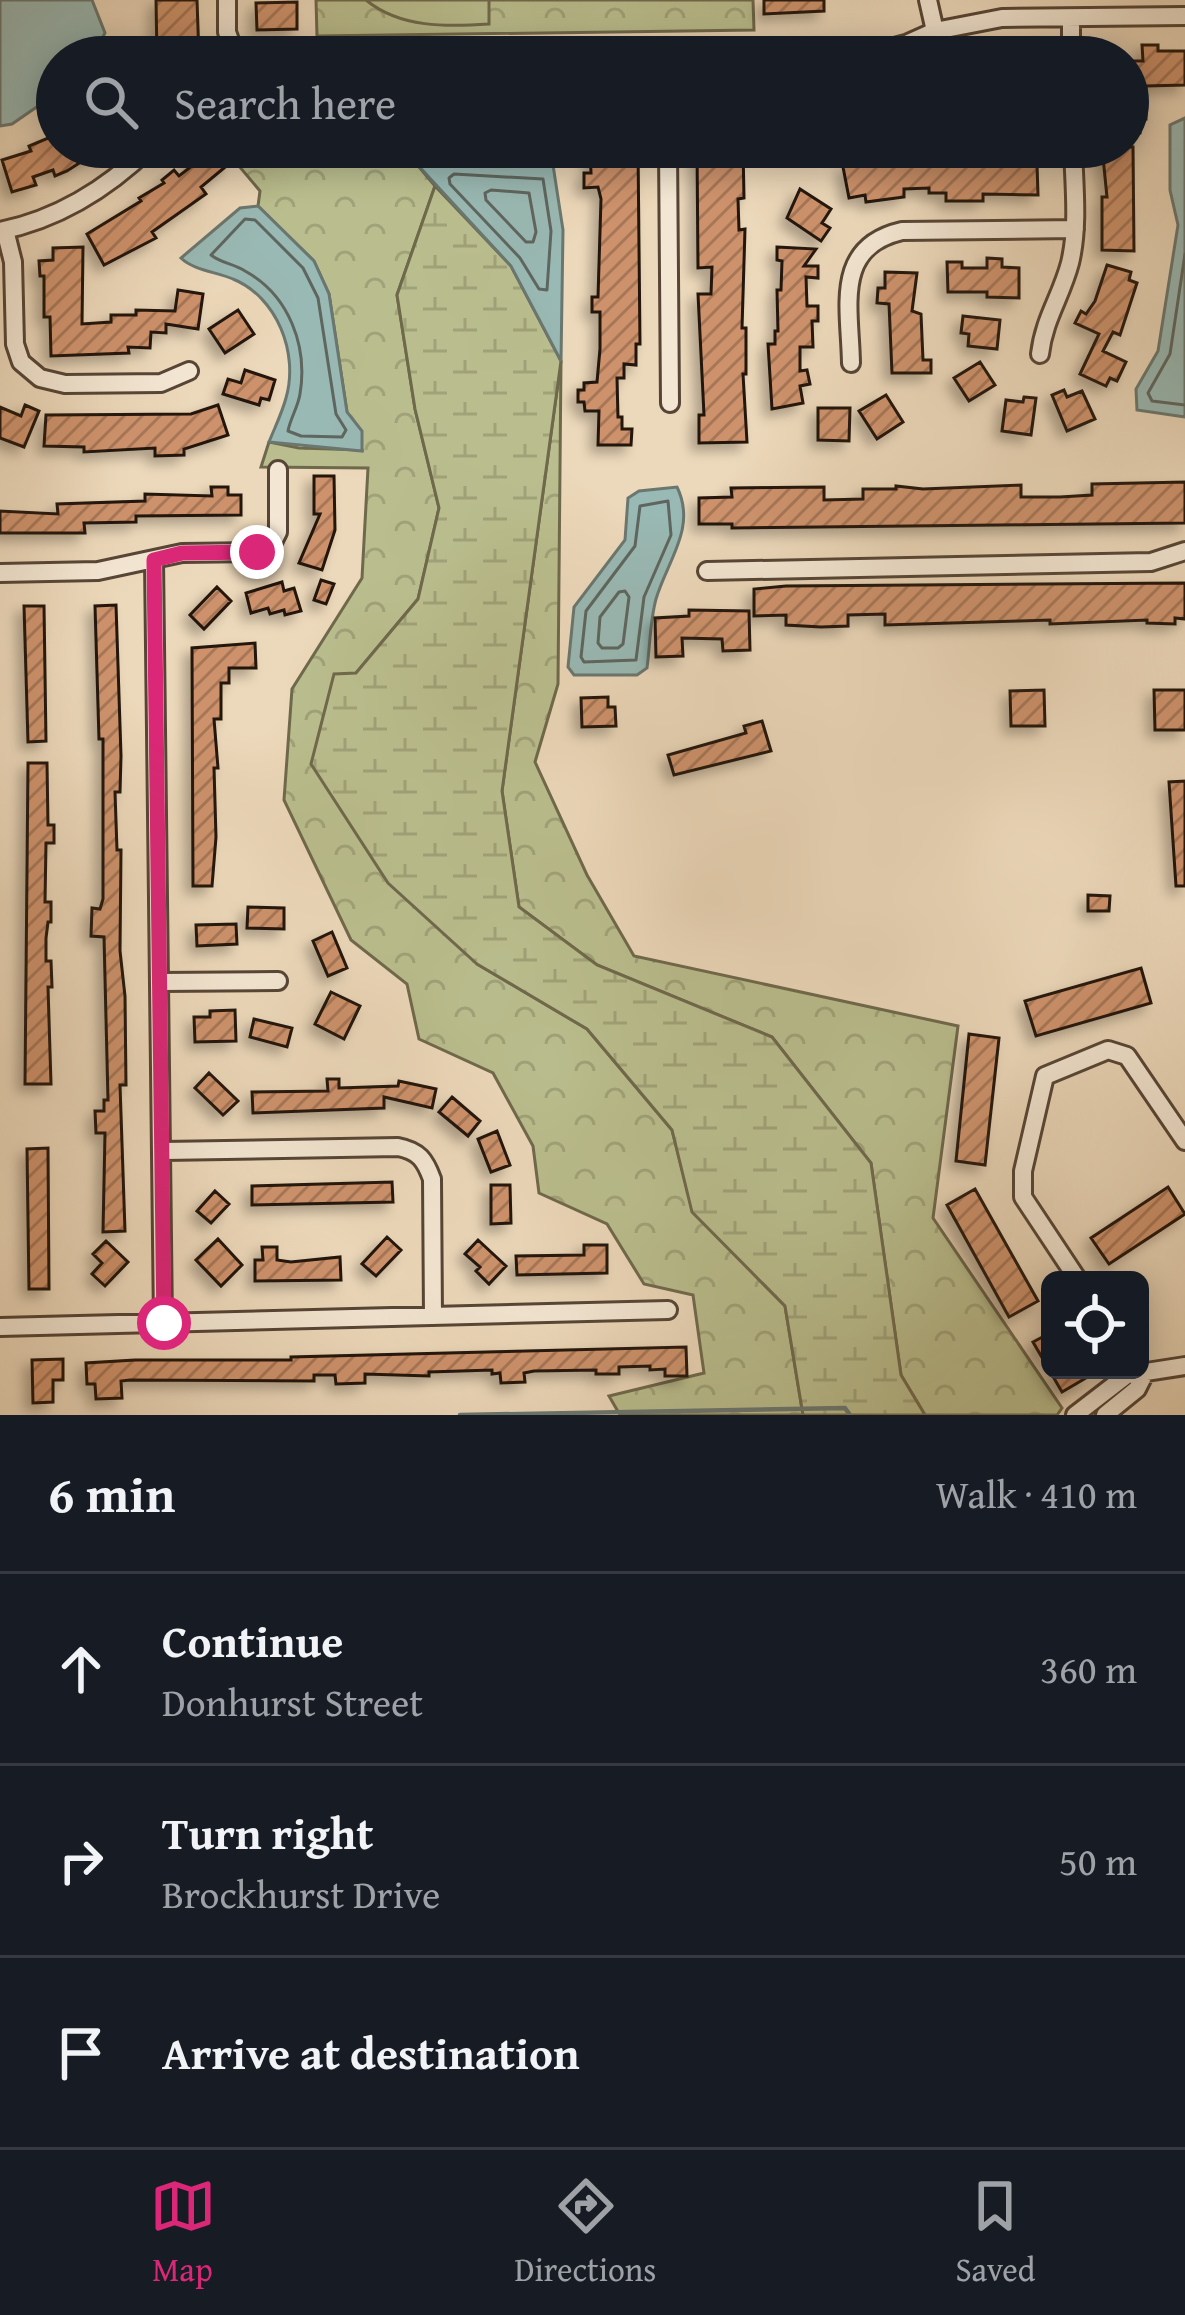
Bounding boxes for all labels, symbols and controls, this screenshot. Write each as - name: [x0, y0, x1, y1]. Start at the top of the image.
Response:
- search box: [36, 36, 1149, 168]
- icon: search: [78, 69, 144, 135]
- text: Search here: [174, 70, 396, 135]
- route end: [230, 525, 284, 579]
- map controls: [1041, 1271, 1149, 1379]
- button: locate: [1041, 1271, 1149, 1379]
- route start: [137, 1296, 191, 1350]
- text: 6 min: [48, 1456, 175, 1531]
- text: Walk · 410 m: [936, 1465, 1137, 1522]
- text: Continue: [162, 1608, 343, 1673]
- icon: ahead: [48, 1636, 114, 1702]
- text: 360 m: [1040, 1640, 1137, 1697]
- text: Donhurst Street: [162, 1673, 423, 1730]
- text: Turn right: [162, 1800, 374, 1865]
- icon: right: [48, 1828, 114, 1894]
- text: 50 m: [1059, 1832, 1137, 1889]
- text: Brockhurst Drive: [162, 1865, 440, 1922]
- icon: arrive: [48, 2020, 114, 2086]
- text: Arrive at destination: [162, 2020, 580, 2085]
- tab: Map: [150, 2173, 216, 2293]
- tab: Directions: [515, 2173, 656, 2293]
- tab: Saved: [956, 2173, 1035, 2293]

